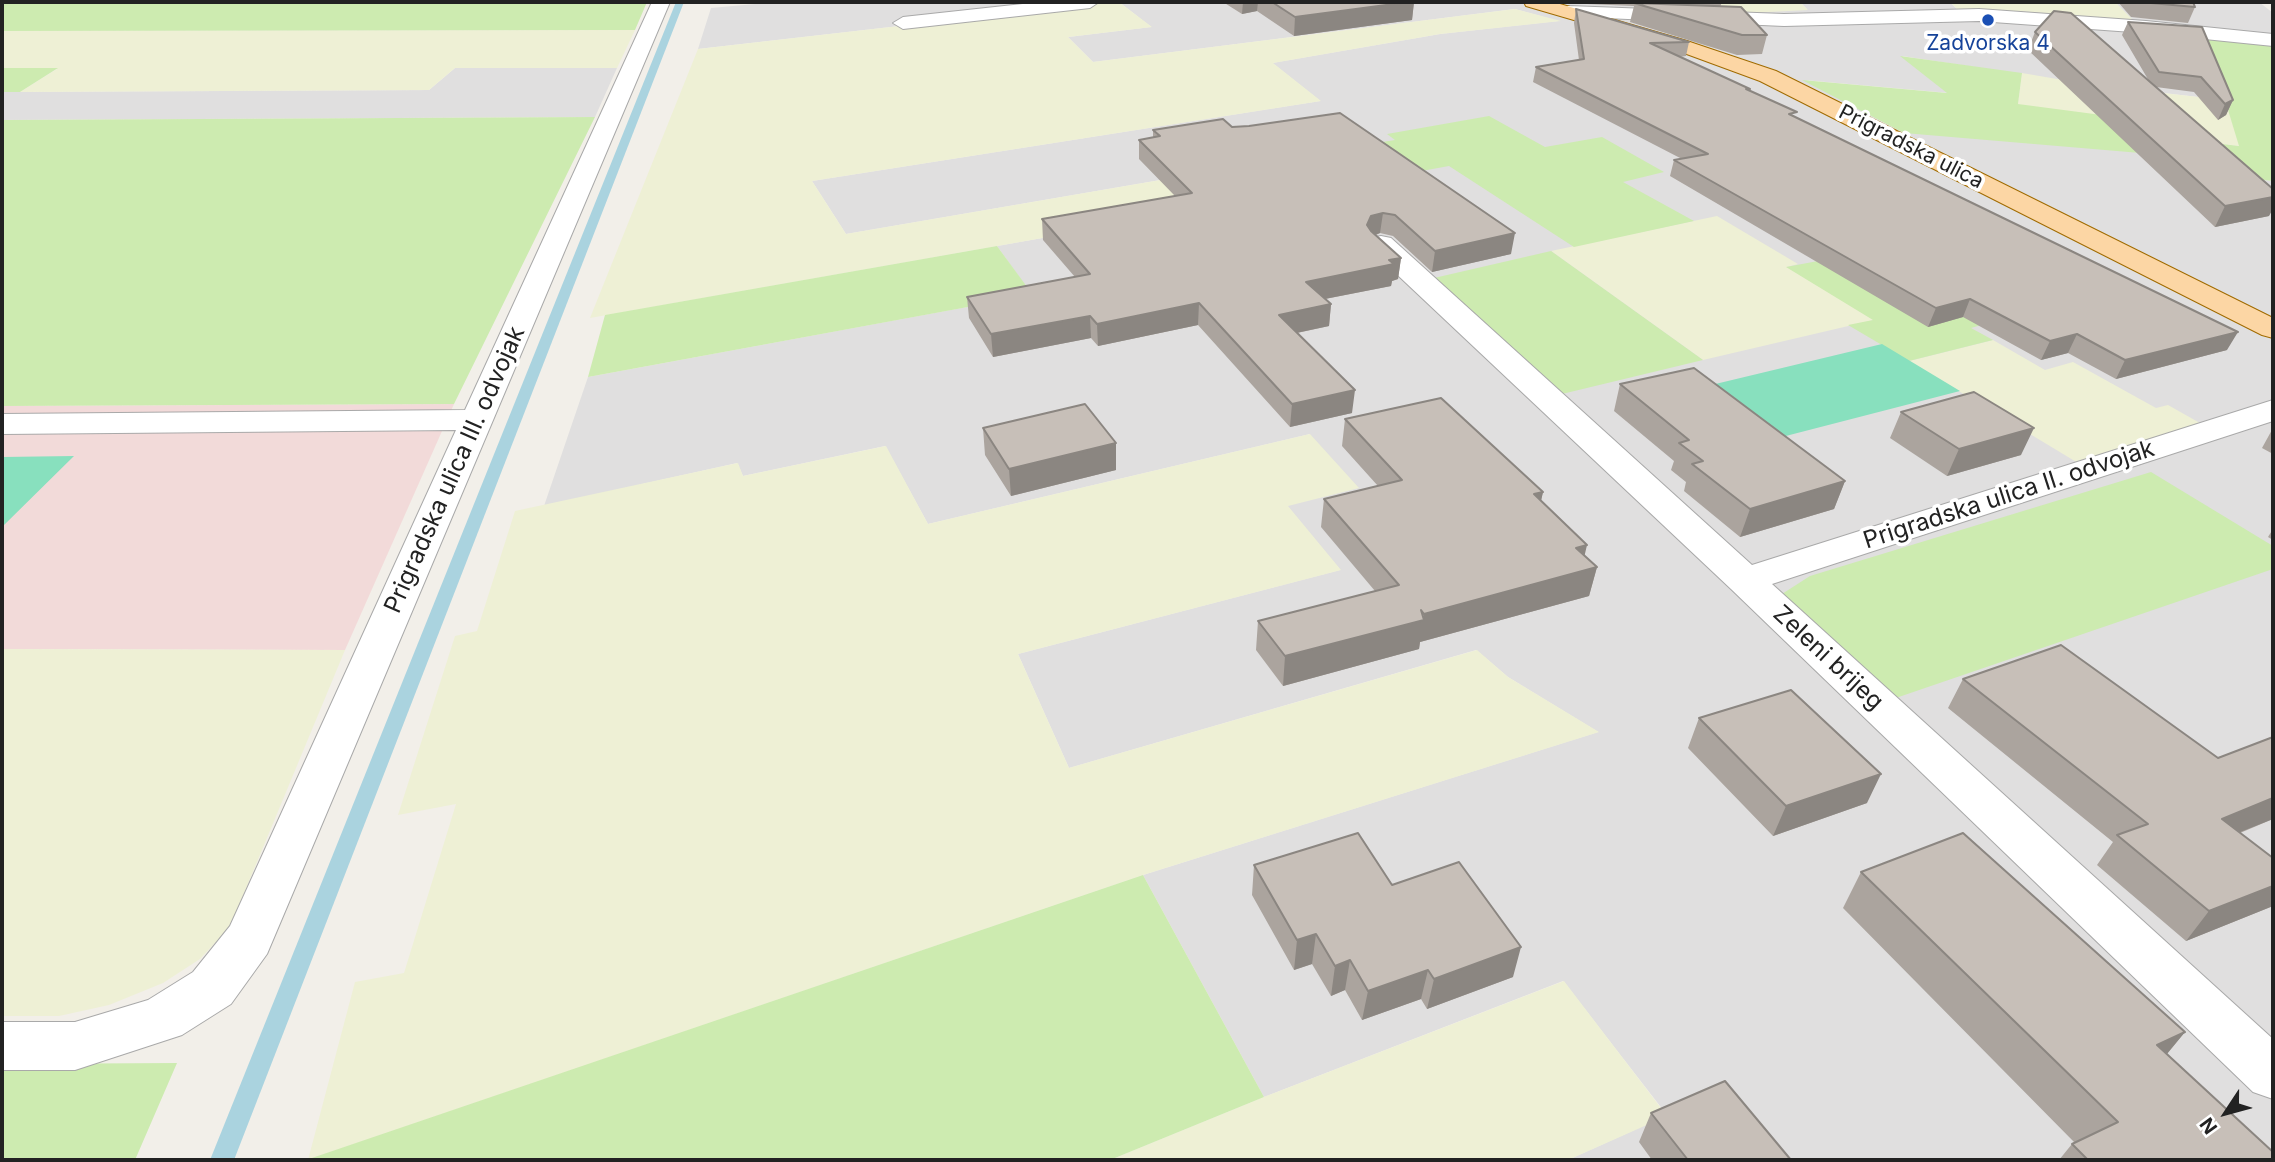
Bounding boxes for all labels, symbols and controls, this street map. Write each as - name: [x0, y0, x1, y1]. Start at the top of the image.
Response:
- marker: Zadvorska 4: [1980, 12, 1996, 28]
- place label: Zadvorska 4: [1926, 31, 2050, 57]
- street label: Prigradska ulica: [1834, 100, 1988, 194]
- street label: Prigradska ulica III. odvojak: [379, 322, 531, 618]
- street label: Prigradska ulica II. odvojak: [1860, 434, 2158, 556]
- street label: Zeleni brijeg: [1767, 600, 1889, 716]
- north arrow: [2191, 1078, 2261, 1148]
- text: N: [2195, 1113, 2222, 1138]

